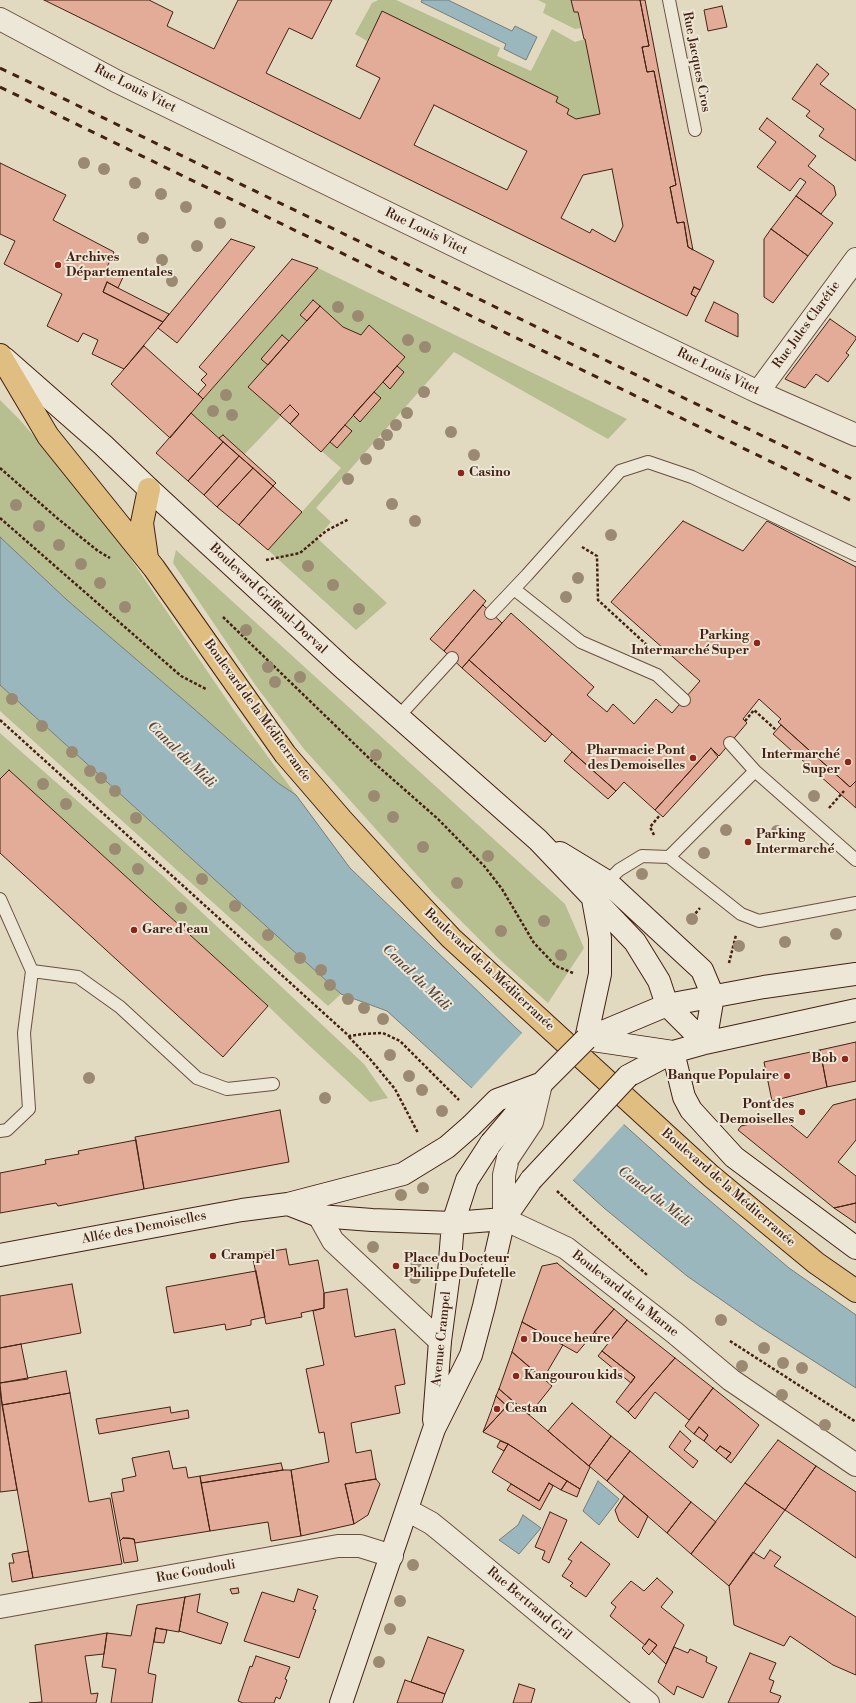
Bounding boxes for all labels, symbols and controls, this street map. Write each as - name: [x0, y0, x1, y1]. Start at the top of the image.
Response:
- street label: Rue Jacques Cros: [679, 10, 713, 114]
- street label: Rue Louis Vitet: [91, 62, 179, 116]
- street label: Rue Louis Vitet: [382, 205, 470, 259]
- place label: Archives Départementales: [66, 250, 173, 281]
- marker: Archives Départementales: [53, 260, 63, 270]
- street label: Rue Jules Clarétie: [770, 278, 844, 372]
- street label: Rue Louis Vitet: [674, 345, 762, 399]
- place label: Casino: [469, 465, 511, 481]
- marker: Casino: [456, 468, 466, 478]
- street label: Boulevard Griffoul-Dorval: [206, 541, 330, 657]
- place label: Parking Intermarché Super: [631, 628, 749, 659]
- street label: Boulevard de la Méditerranée: [200, 637, 314, 785]
- marker: Parking Intermarché Super: [752, 638, 762, 648]
- water label: Canal du Midi: [143, 718, 219, 792]
- place label: Pharmacie Pont des Demoiselles: [587, 743, 685, 774]
- place label: Intermarché Super: [762, 747, 840, 778]
- marker: Pharmacie Pont des Demoiselles: [688, 753, 698, 763]
- marker: Intermarché Super: [843, 757, 853, 767]
- place label: Parking Intermarché: [756, 827, 834, 858]
- marker: Parking Intermarché: [743, 837, 753, 847]
- street label: Boulevard de la Méditerranée: [421, 906, 557, 1034]
- place label: Gare d'eau: [142, 922, 208, 938]
- marker: Gare d'eau: [129, 925, 139, 935]
- water label: Canal du Midi: [378, 941, 454, 1015]
- place label: Bob: [811, 1051, 837, 1067]
- marker: Bob: [840, 1054, 850, 1064]
- place label: Banque Populaire: [668, 1068, 779, 1084]
- marker: Banque Populaire: [782, 1071, 792, 1081]
- place label: Pont des Demoiselles: [719, 1097, 794, 1128]
- marker: Pont des Demoiselles: [797, 1107, 807, 1117]
- street label: Boulevard de la Méditerranée: [658, 1126, 798, 1250]
- water label: Canal du Midi: [614, 1163, 694, 1231]
- street label: Allée des Demoiselles: [80, 1208, 208, 1248]
- place label: Crampel: [221, 1248, 275, 1264]
- street label: Boulevard de la Marne: [569, 1248, 681, 1340]
- marker: Crampel: [208, 1251, 218, 1261]
- place label: Place du Docteur Philippe Dufetelle: [404, 1251, 516, 1282]
- marker: Place du Docteur Philippe Dufetelle: [391, 1261, 401, 1271]
- street label: Avenue Crampel: [429, 1291, 455, 1387]
- place label: Douce heure: [532, 1331, 610, 1347]
- marker: Douce heure: [519, 1334, 529, 1344]
- place label: Kangourou kids: [524, 1368, 623, 1384]
- marker: Kangourou kids: [511, 1371, 521, 1381]
- place label: Cestan: [505, 1401, 547, 1417]
- marker: Cestan: [492, 1404, 502, 1414]
- street label: Rue Goudouli: [155, 1557, 237, 1587]
- street label: Rue Bertrand Gril: [484, 1564, 574, 1644]

